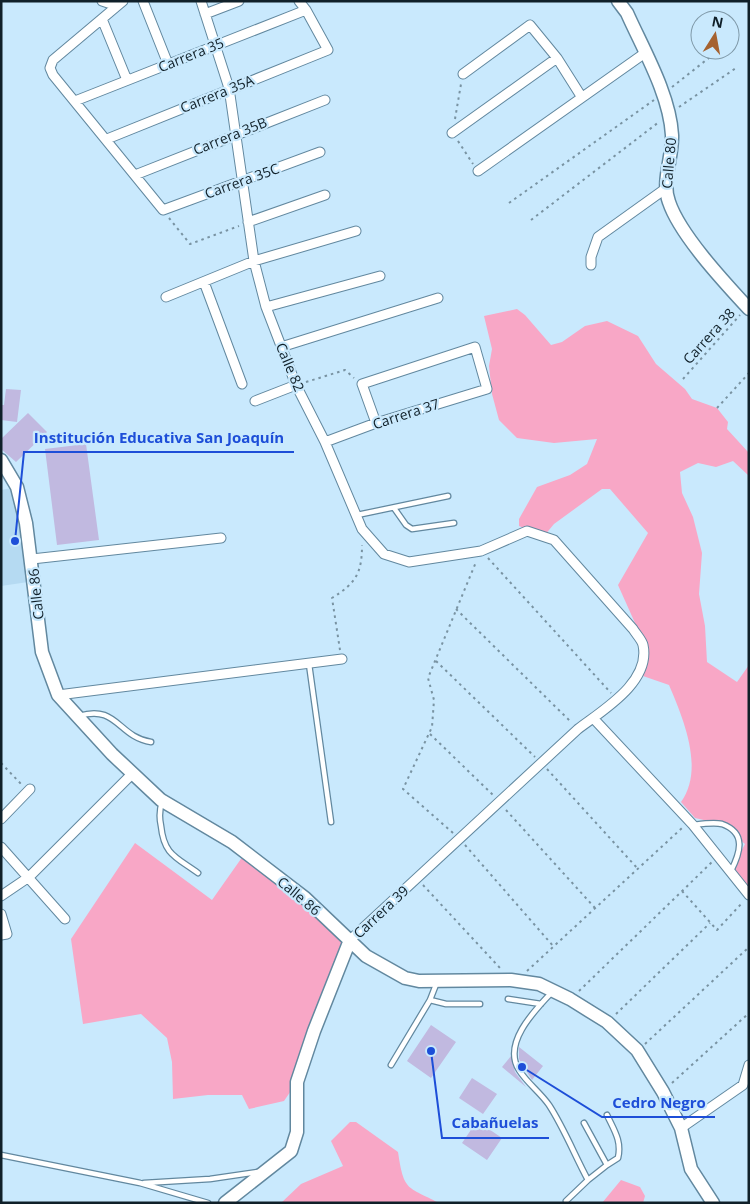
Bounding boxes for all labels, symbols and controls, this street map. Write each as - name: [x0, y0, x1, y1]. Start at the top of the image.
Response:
- north arrow: [690, 10, 740, 60]
- text: N: [710, 11, 725, 32]
- street label: Carrera 35: [155, 33, 226, 76]
- street label: Carrera 35A: [177, 70, 257, 117]
- street label: Carrera 35B: [190, 112, 270, 159]
- street label: Calle 80: [657, 137, 680, 189]
- street label: Carrera 35C: [202, 158, 282, 203]
- street label: Carrera 38: [678, 304, 739, 368]
- street label: Calle 82: [272, 340, 309, 394]
- street label: Carrera 37: [370, 394, 442, 433]
- callout: Institución Educativa San Joaquín: [24, 422, 294, 452]
- text: Institución Educativa San Joaquín: [34, 427, 284, 447]
- street label: Calle 86: [23, 568, 48, 620]
- street label: Calle 86: [274, 872, 325, 919]
- street label: Carrera 39: [349, 881, 412, 942]
- callout: Cedro Negro: [602, 1087, 715, 1117]
- text: Cedro Negro: [612, 1092, 706, 1112]
- callout: Cabañuelas: [442, 1108, 549, 1138]
- text: Cabañuelas: [452, 1112, 538, 1132]

